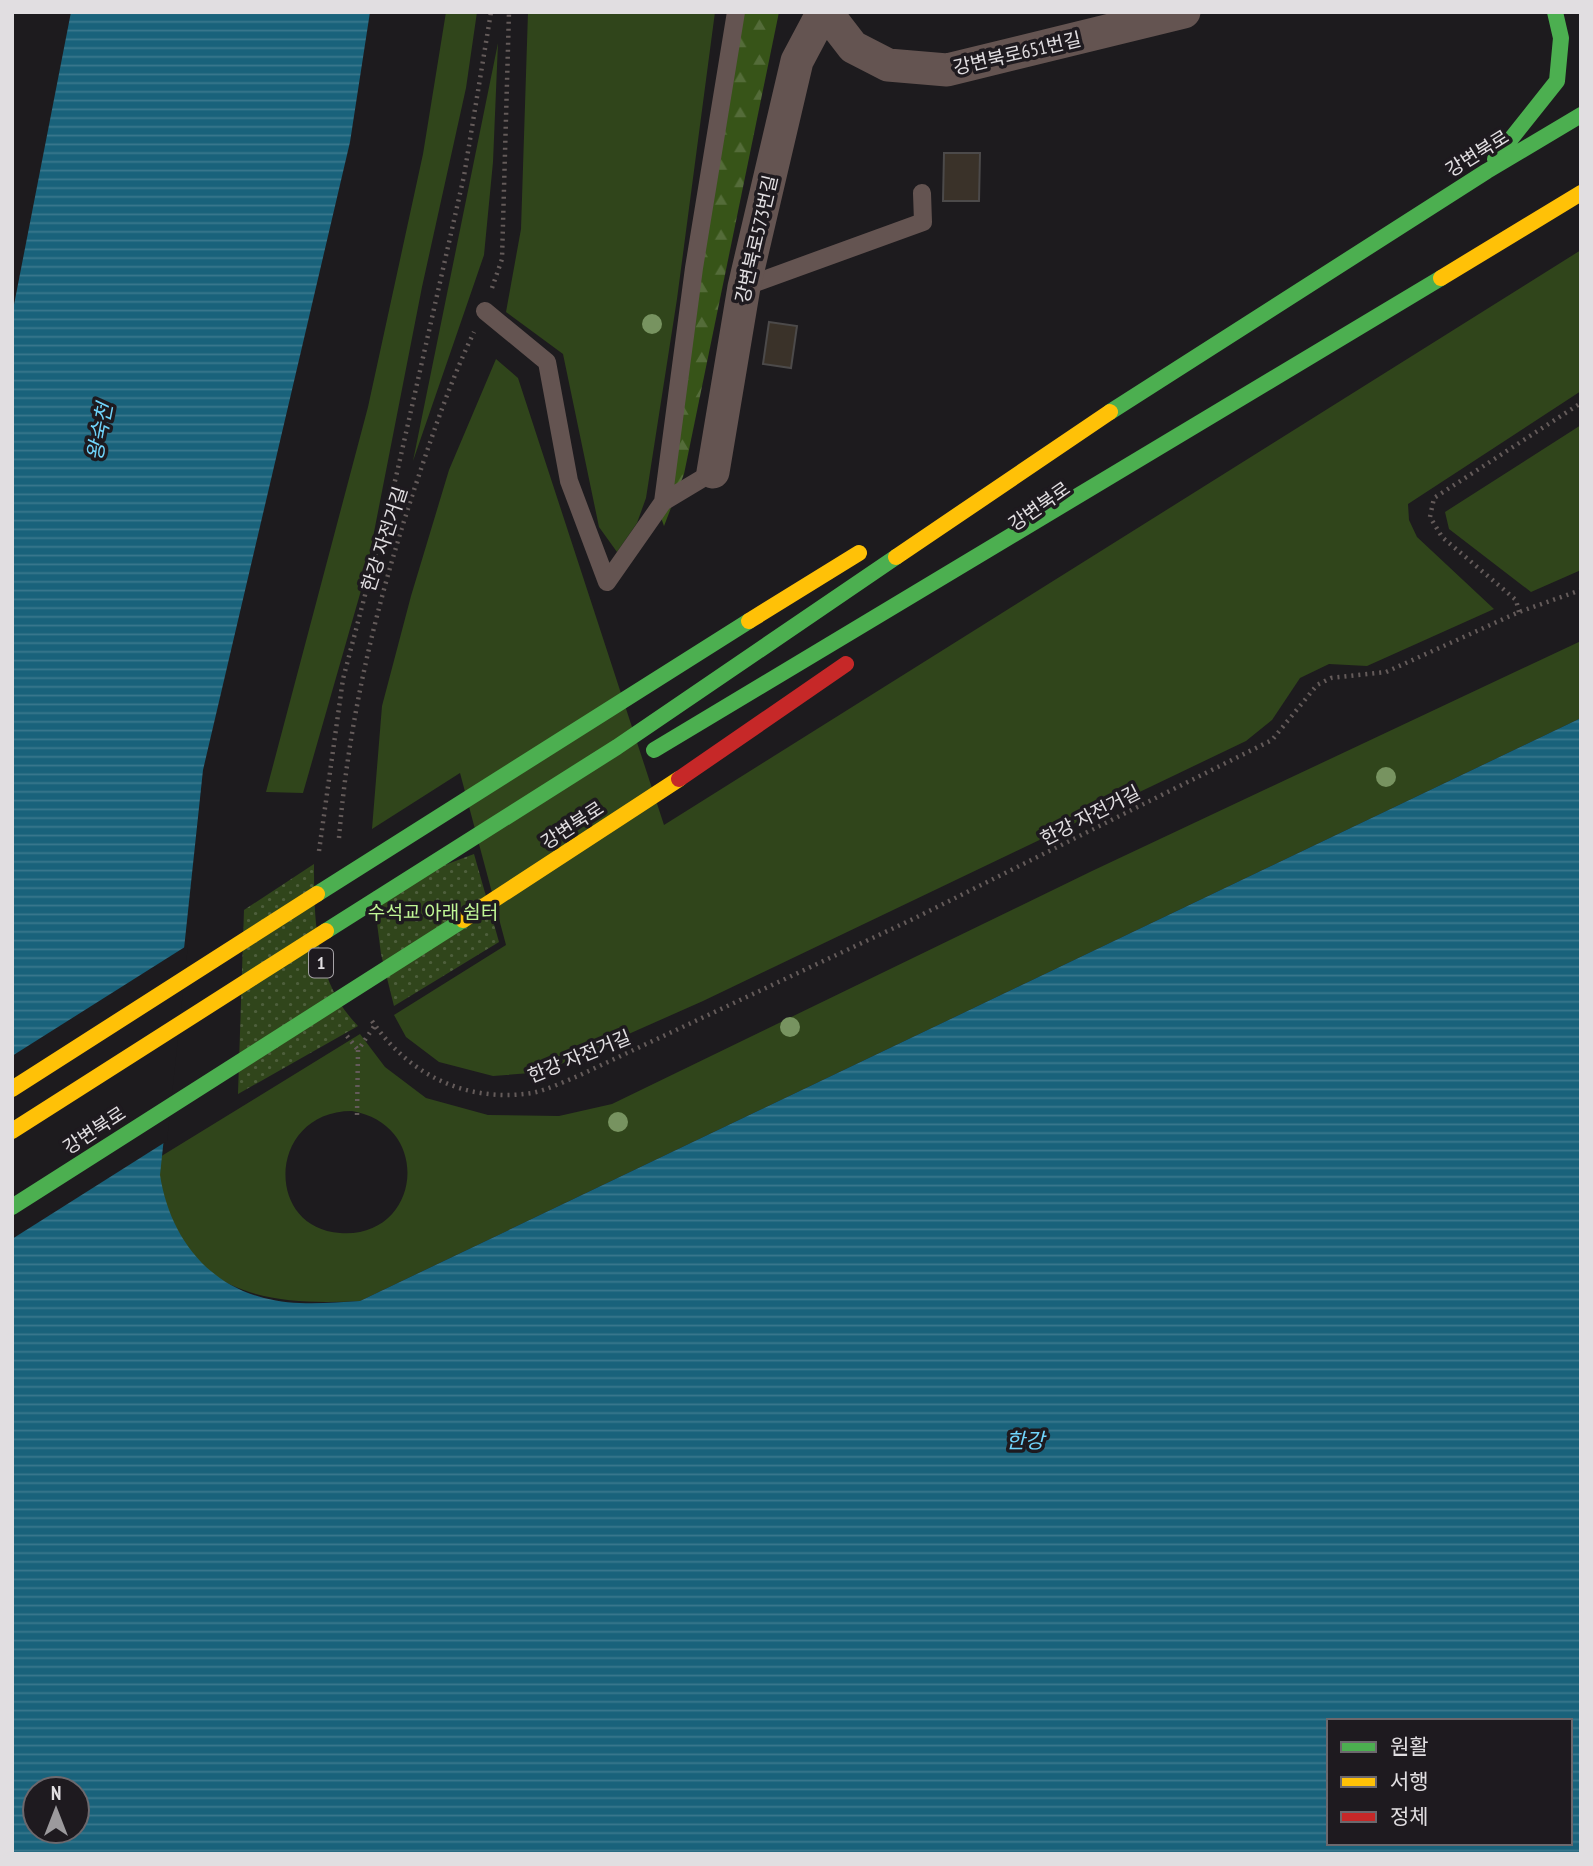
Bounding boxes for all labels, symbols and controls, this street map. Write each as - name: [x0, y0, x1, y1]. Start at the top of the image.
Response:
- street label: 강변북로651번길: [951, 27, 1083, 79]
- street label: 강변북로: [1441, 124, 1513, 182]
- street label: 강변북로573번길: [730, 173, 782, 305]
- water label: 왕숙천: [81, 398, 119, 463]
- street label: 강변북로: [1003, 476, 1075, 536]
- street label: 한강 자전거길: [356, 483, 412, 595]
- street label: 한강 자전거길: [1036, 780, 1144, 850]
- street label: 강변북로: [536, 796, 608, 854]
- park label: 수석교 아래 쉼터: [368, 900, 498, 924]
- road number: 1: [309, 948, 333, 978]
- street label: 한강 자전거길: [524, 1024, 634, 1088]
- street label: 강변북로: [58, 1101, 130, 1159]
- water label: 한강: [1006, 1427, 1047, 1454]
- legend: [1327, 1719, 1572, 1845]
- text: 원활: [1390, 1733, 1429, 1760]
- text: 서행: [1390, 1768, 1429, 1795]
- north arrow: [21, 1775, 91, 1845]
- text: N: [51, 1781, 61, 1805]
- text: 정체: [1390, 1803, 1429, 1830]

